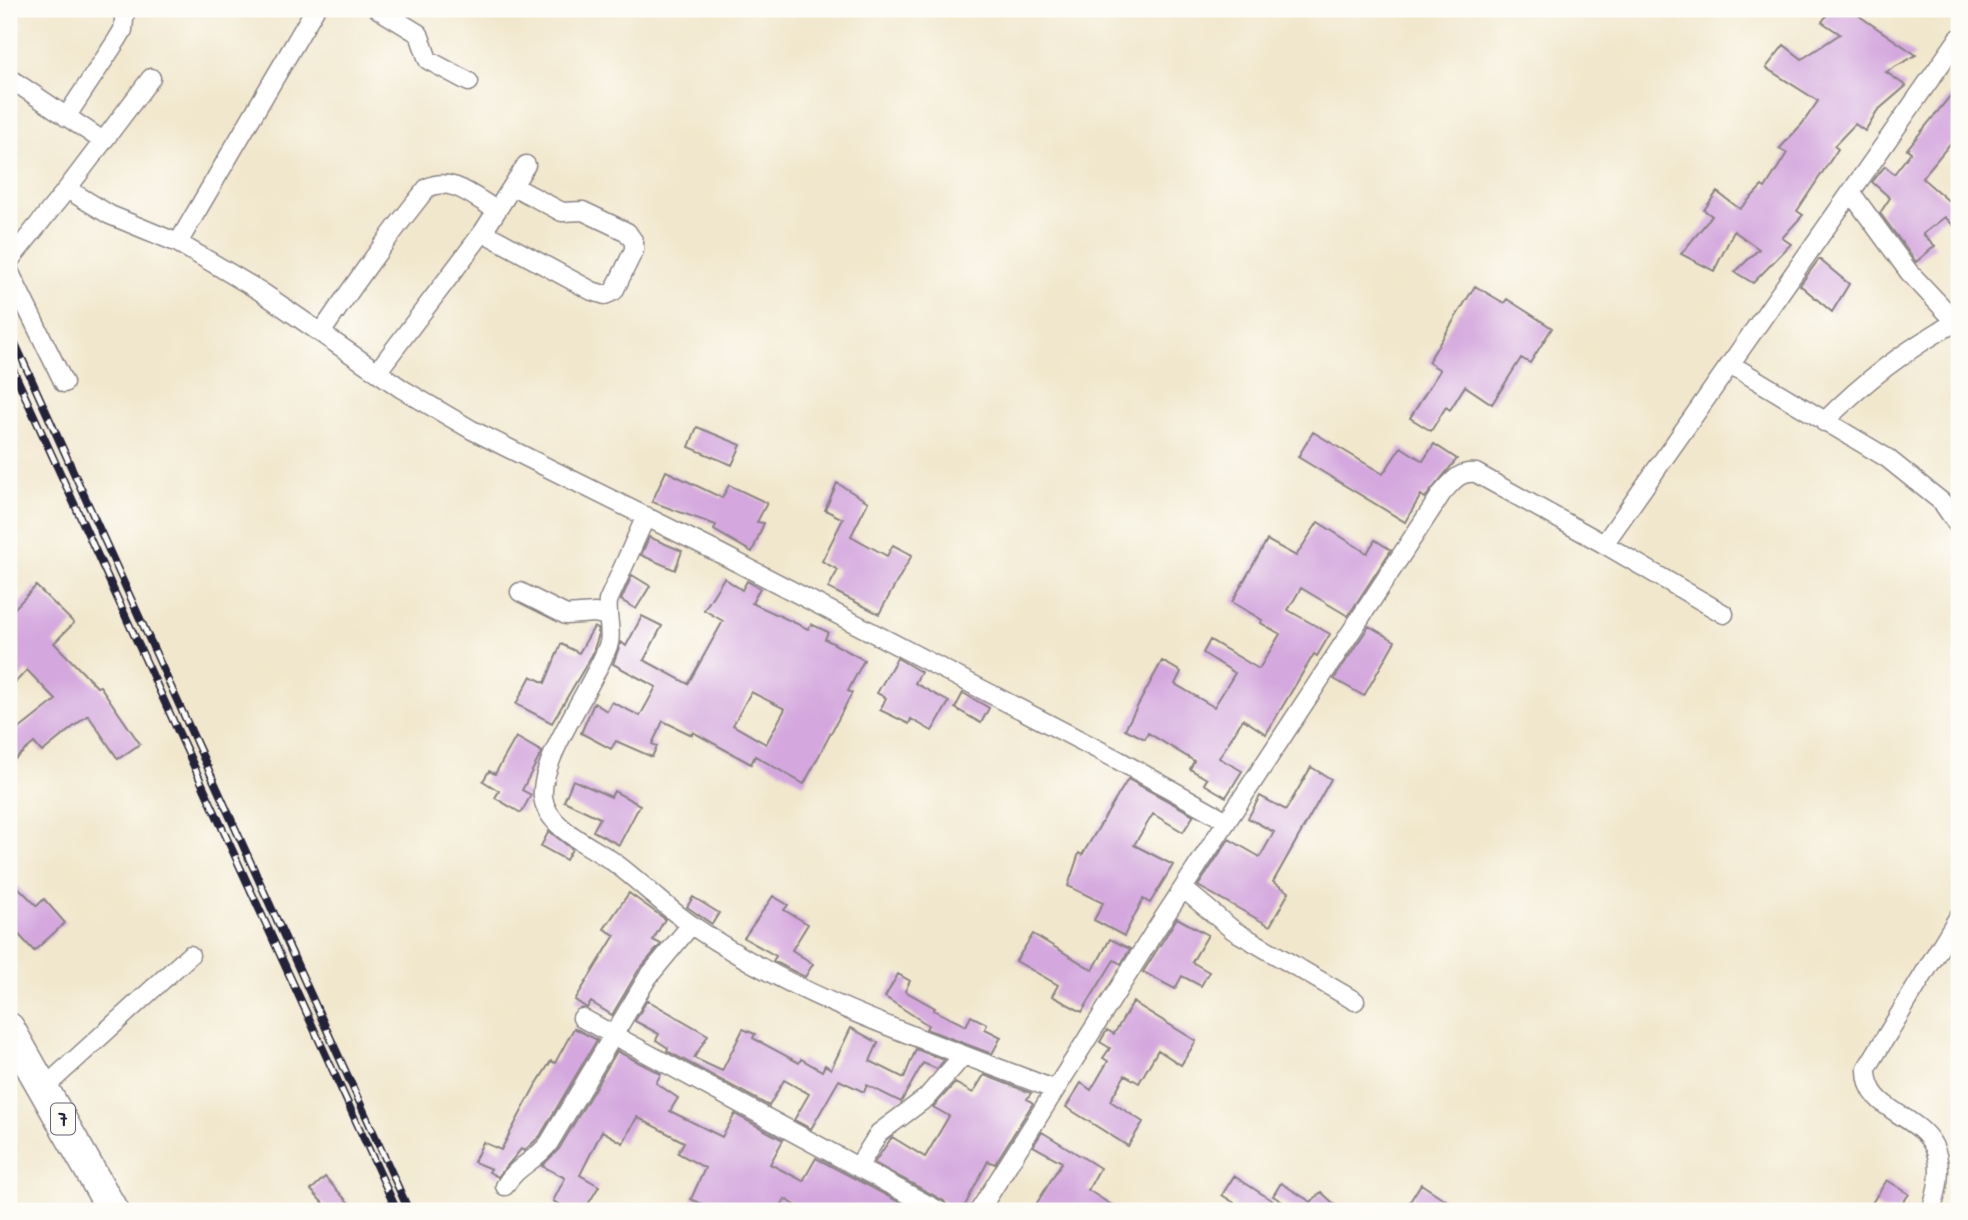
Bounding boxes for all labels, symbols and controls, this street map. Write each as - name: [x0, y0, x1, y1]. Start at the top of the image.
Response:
- road number: 7: [51, 1104, 75, 1134]

